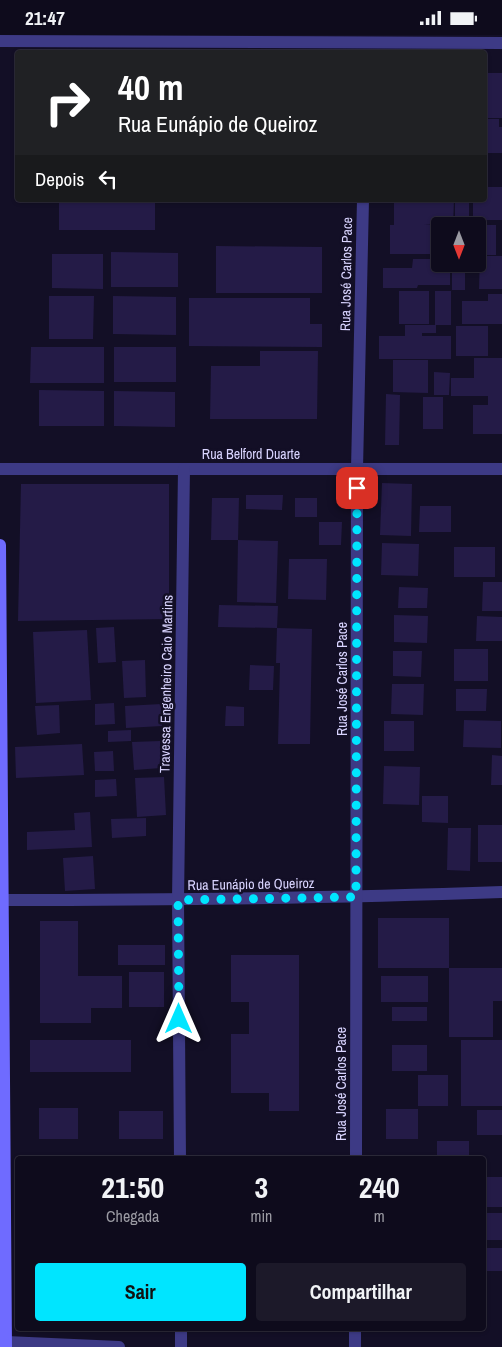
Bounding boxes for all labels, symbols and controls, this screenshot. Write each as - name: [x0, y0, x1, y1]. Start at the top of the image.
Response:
- text: 21:47: [25, 5, 65, 31]
- text: 40 m: [118, 64, 183, 111]
- icon: right: [35, 70, 100, 135]
- text: Rua Eunápio de Queiroz: [118, 109, 318, 139]
- icon: left: [94, 165, 122, 193]
- text: Depois: [35, 166, 84, 192]
- street label: Rua José Carlos Pace: [336, 217, 356, 331]
- north arrow: [431, 217, 486, 273]
- map controls: [431, 217, 486, 272]
- street label: Rua Belford Duarte: [202, 445, 300, 463]
- pin: [336, 467, 378, 509]
- icon: arrive: [343, 474, 371, 502]
- street label: Travessa Engenheiro Caio Martins: [155, 594, 177, 773]
- street label: Rua José Carlos Pace: [333, 622, 351, 736]
- street label: Rua Eunápio de Queiroz: [187, 874, 315, 894]
- position arrow: [152, 992, 204, 1044]
- street label: Rua José Carlos Pace: [332, 1027, 350, 1141]
- text: 21:50: [101, 1167, 164, 1207]
- text: 3: [255, 1167, 268, 1207]
- text: 240: [359, 1167, 400, 1207]
- text: Chegada: [106, 1205, 159, 1227]
- text: min: [250, 1205, 272, 1227]
- text: m: [374, 1205, 385, 1227]
- button: Sair: [35, 1263, 246, 1321]
- button: Compartilhar: [256, 1263, 466, 1321]

